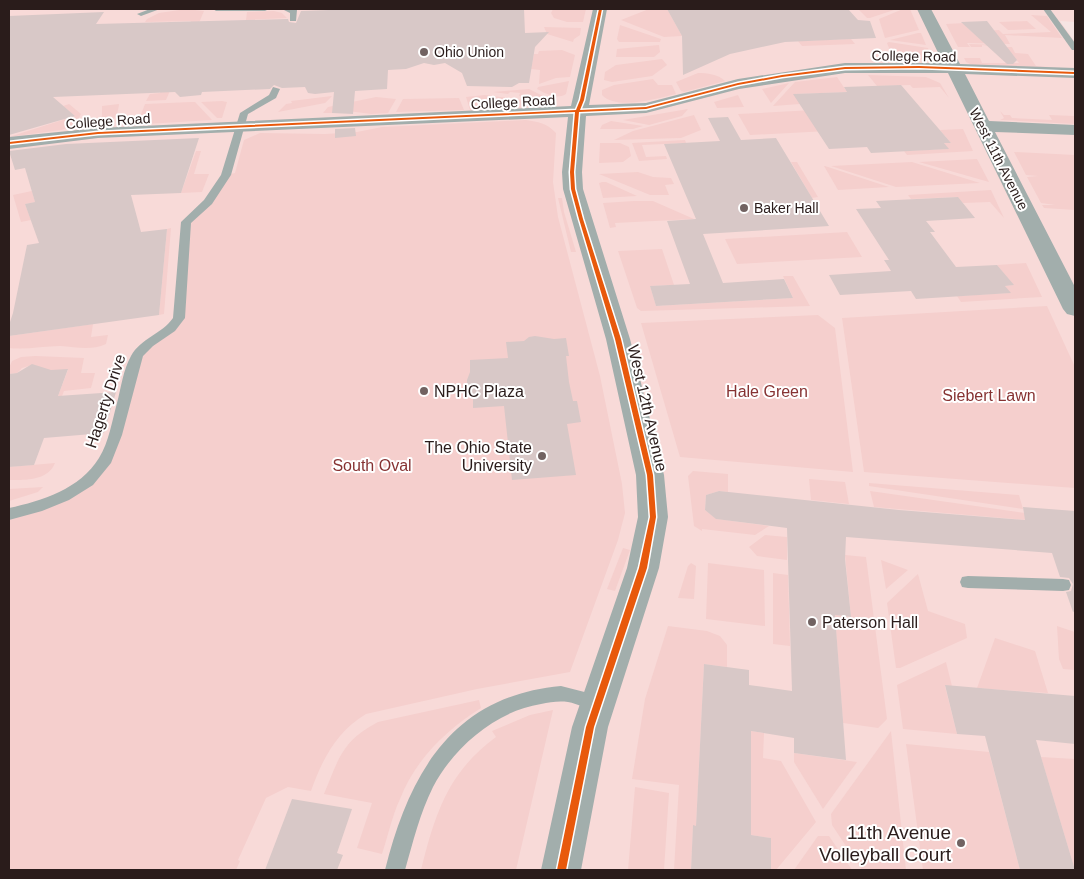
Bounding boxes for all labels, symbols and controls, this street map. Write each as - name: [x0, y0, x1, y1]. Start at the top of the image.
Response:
- place label: Ohio Union: [434, 44, 504, 60]
- marker: Ohio Union: [418, 46, 430, 58]
- street label: College Road: [871, 47, 957, 65]
- street label: College Road: [470, 92, 556, 112]
- street label: West 11th Avenue: [966, 105, 1032, 213]
- street label: College Road: [65, 110, 151, 132]
- place label: Baker Hall: [754, 200, 819, 216]
- marker: Baker Hall: [738, 202, 750, 214]
- street label: West 12th Avenue: [625, 343, 670, 473]
- street label: Hagerty Drive: [82, 352, 129, 450]
- place label: NPHC Plaza: [434, 383, 524, 400]
- park label: Hale Green: [726, 383, 808, 400]
- marker: NPHC Plaza: [418, 385, 430, 397]
- park label: Siebert Lawn: [942, 387, 1036, 404]
- place label: The Ohio State University: [424, 439, 532, 474]
- marker: The Ohio State University: [536, 450, 548, 462]
- park label: South Oval: [332, 457, 412, 474]
- place label: Paterson Hall: [822, 614, 918, 631]
- marker: Paterson Hall: [806, 616, 818, 628]
- place label: 11th Avenue Volleyball Court: [819, 822, 952, 865]
- marker: 11th Avenue Volleyball Court: [955, 837, 967, 849]

